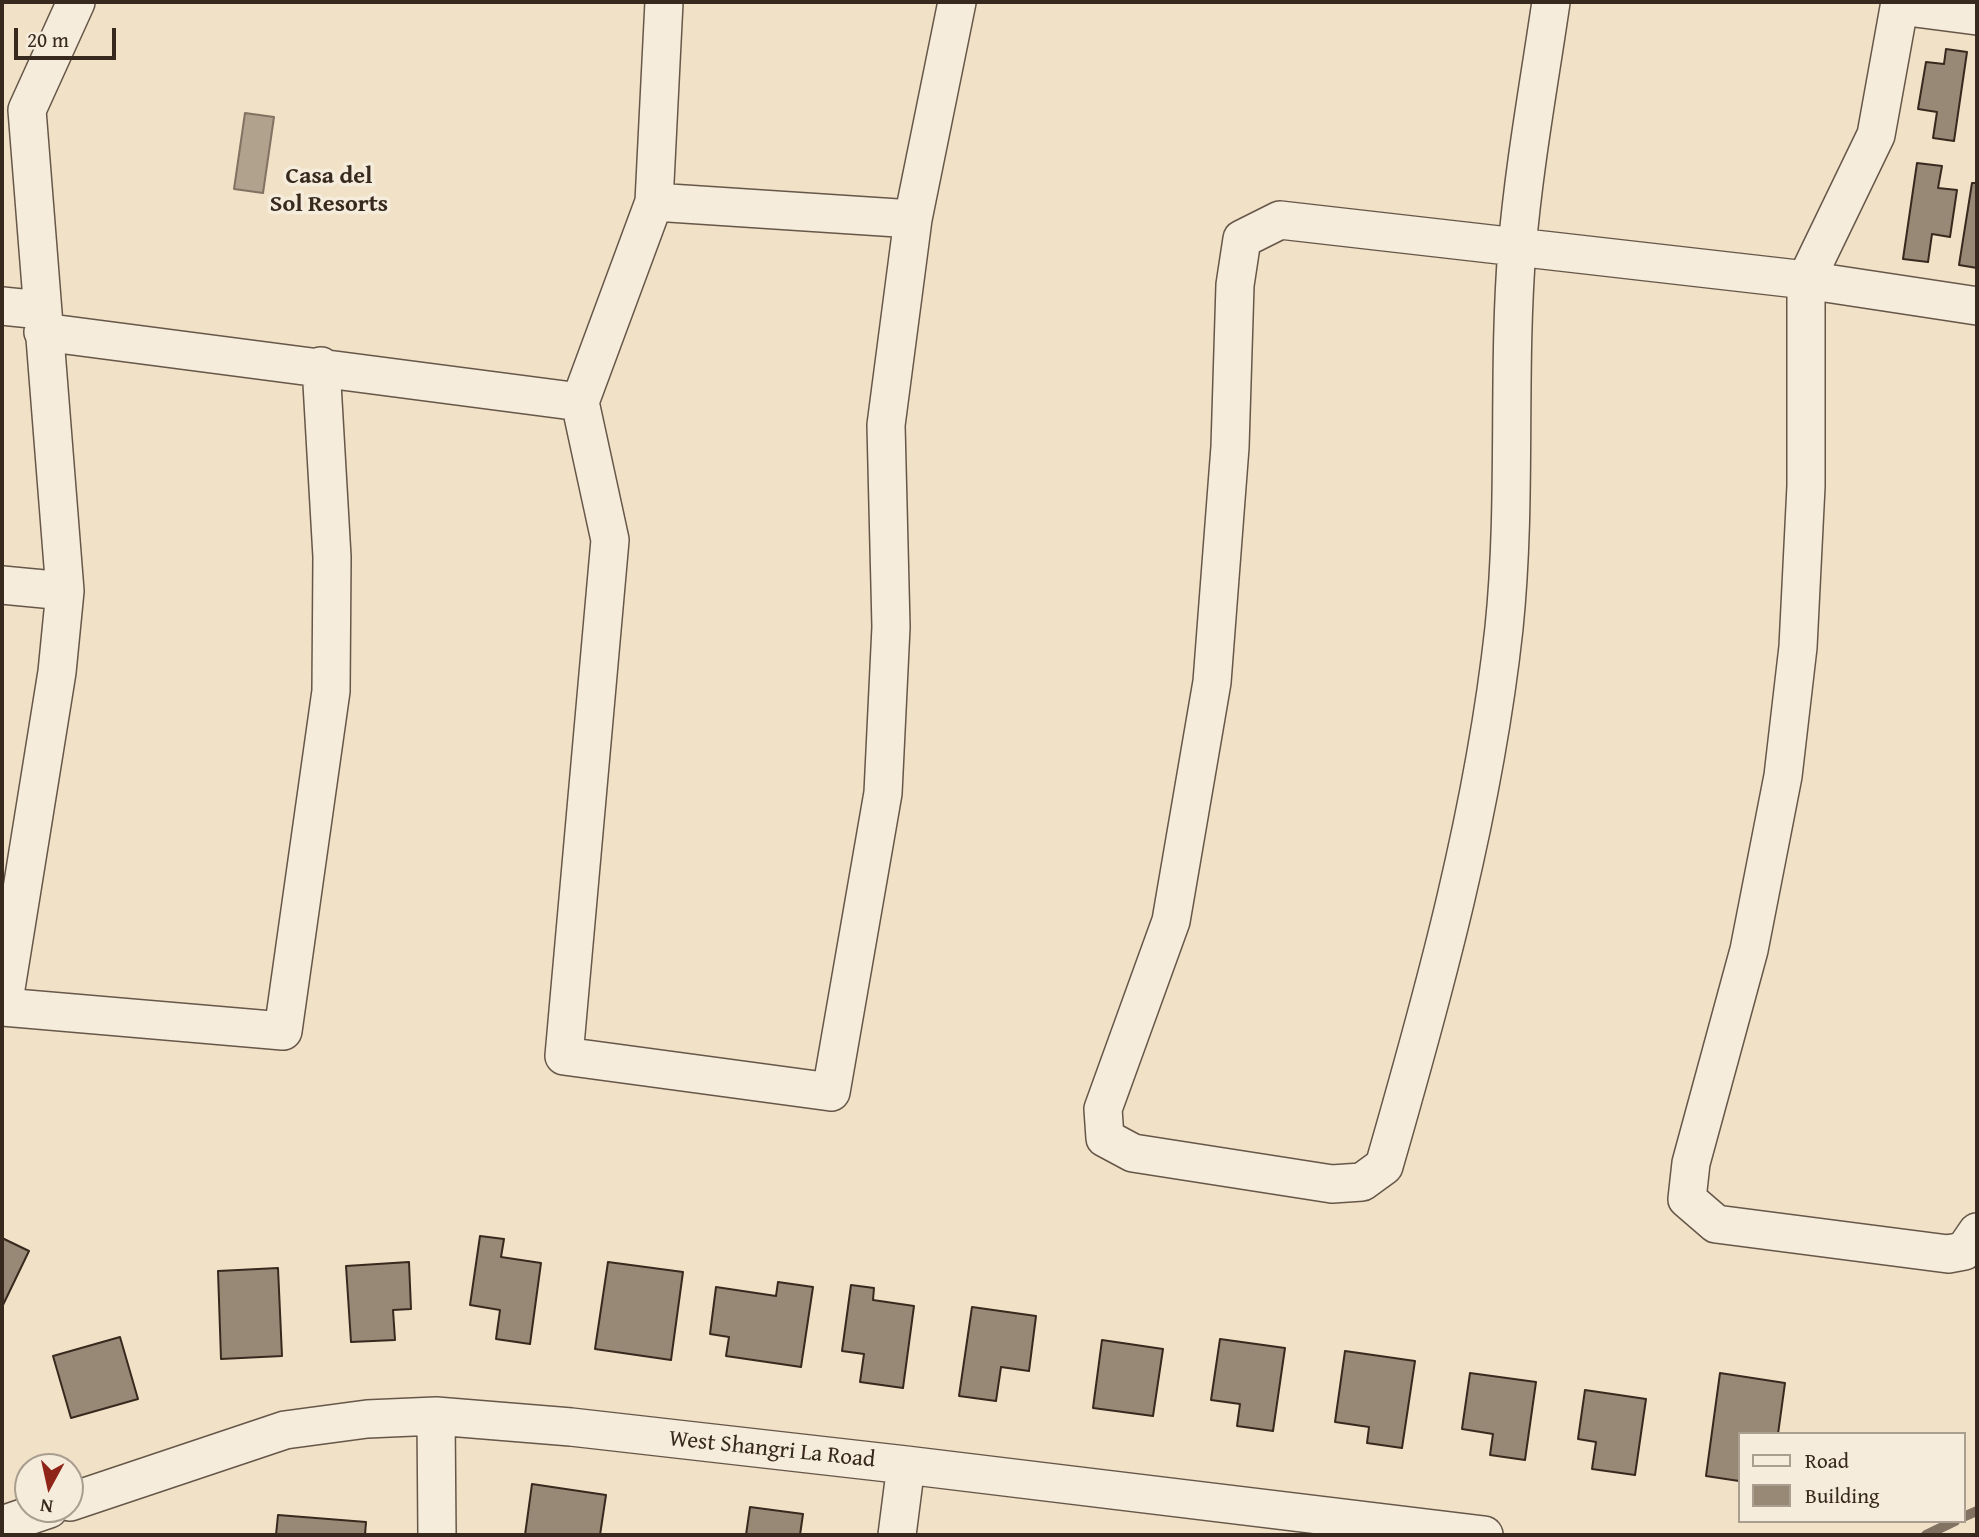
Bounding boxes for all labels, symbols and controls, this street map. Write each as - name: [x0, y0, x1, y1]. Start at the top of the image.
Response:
- scale bar: [18, 14, 119, 58]
- text: 20 m: [27, 24, 69, 55]
- district label: Casa del Sol Resorts: [270, 163, 388, 219]
- street label: West Shangri La Road: [667, 1425, 877, 1475]
- legend: [1738, 1432, 1965, 1523]
- text: Road: [1805, 1445, 1849, 1476]
- north arrow: [14, 1453, 84, 1523]
- text: Building: [1805, 1480, 1879, 1511]
- text: N: [38, 1492, 55, 1522]

